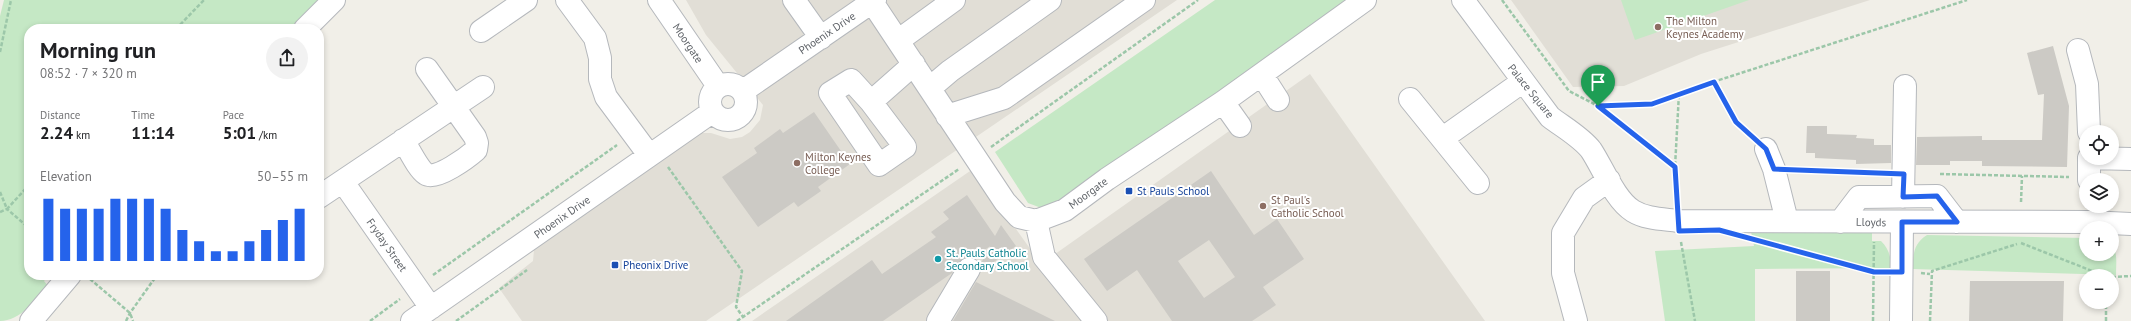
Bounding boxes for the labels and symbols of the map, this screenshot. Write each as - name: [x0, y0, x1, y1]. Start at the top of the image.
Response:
- street label: Phoenix Drive: [796, 9, 858, 57]
- place label: The Milton Keynes Academy: [1666, 14, 1745, 41]
- street label: Moorgate: [670, 21, 707, 66]
- marker: The Milton Keynes Academy: [1653, 22, 1663, 32]
- street label: Palace Square: [1505, 61, 1557, 121]
- pin: [1581, 65, 1615, 106]
- place label: Milton Keynes College: [805, 150, 872, 177]
- marker: Milton Keynes College: [792, 158, 802, 168]
- street label: Moorgate: [1066, 174, 1111, 212]
- place label: St Pauls School: [1137, 184, 1210, 198]
- marker: St Pauls School: [1124, 186, 1134, 196]
- street label: Phoenix Drive: [531, 192, 593, 242]
- place label: St Paul's Catholic School: [1271, 193, 1345, 220]
- marker: St Paul's Catholic School: [1258, 201, 1268, 211]
- street label: Lloyds: [1856, 215, 1887, 229]
- street label: Fryday Street: [364, 216, 411, 274]
- place label: St. Pauls Catholic Secondary School: [946, 246, 1029, 273]
- marker: St. Pauls Catholic Secondary School: [933, 254, 943, 264]
- place label: Pheonix Drive: [623, 258, 689, 272]
- marker: Pheonix Drive: [610, 260, 620, 270]

